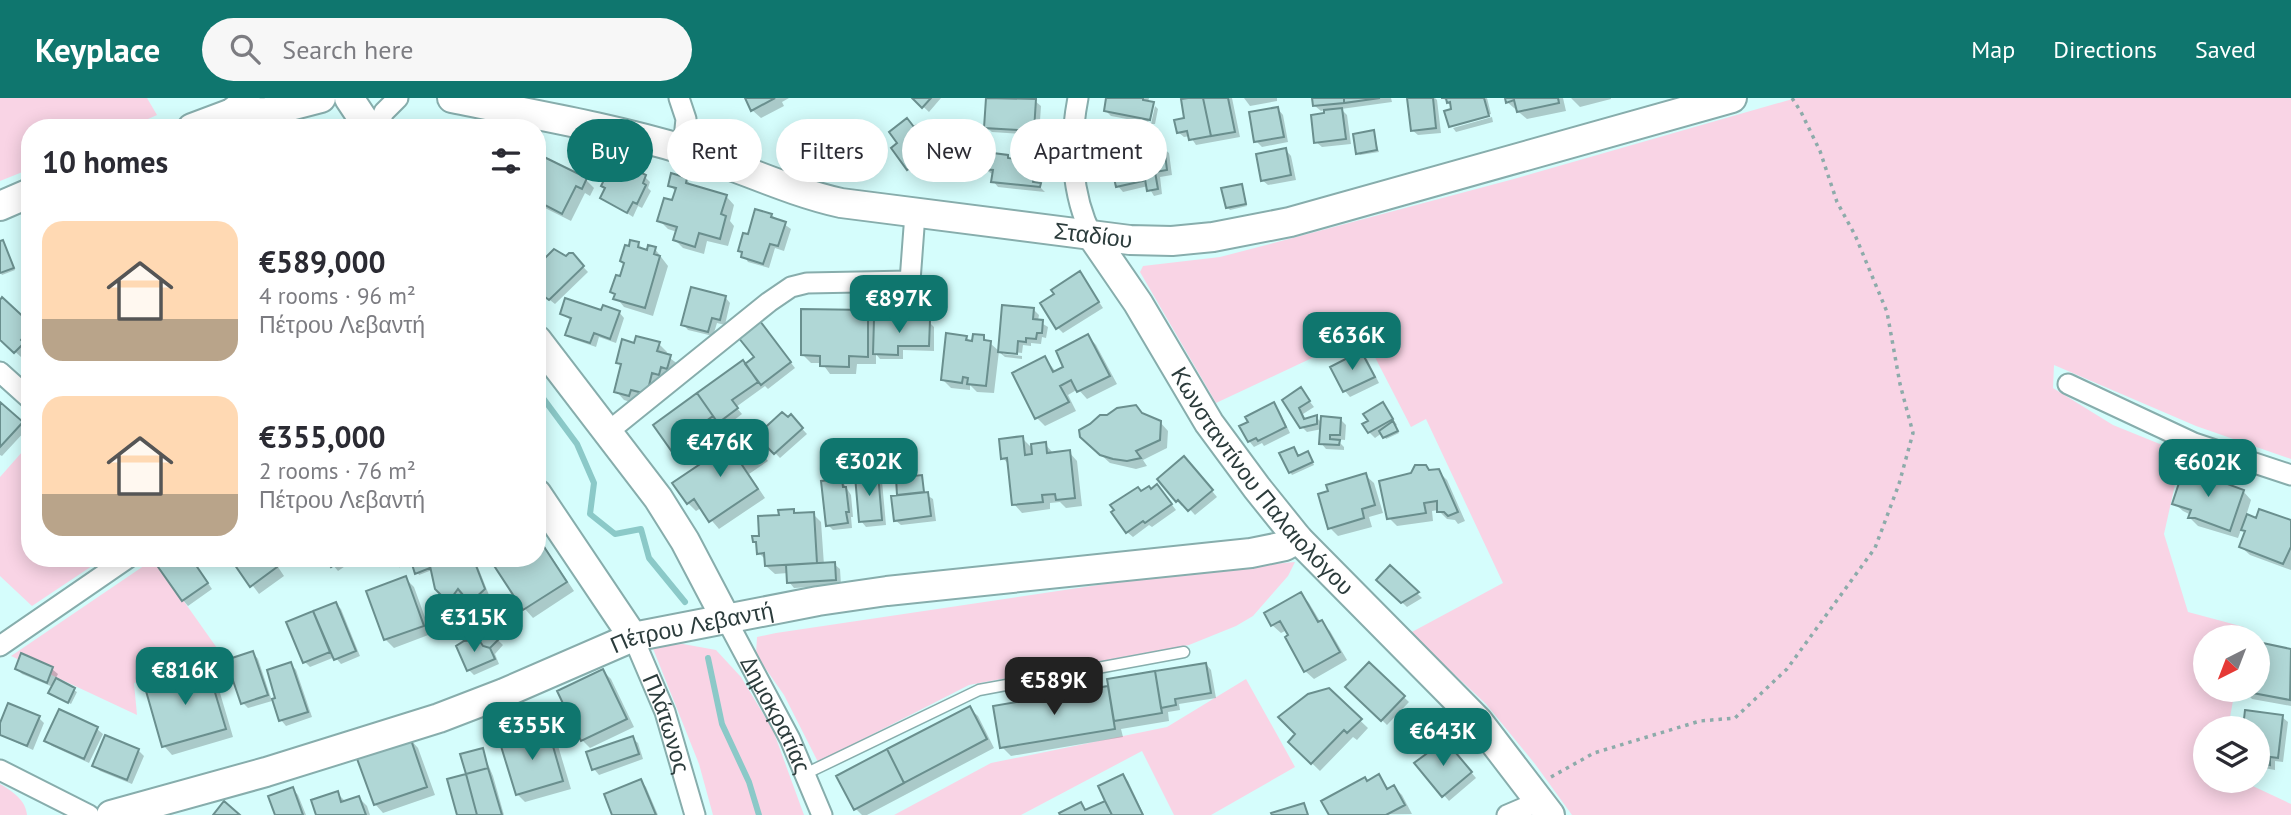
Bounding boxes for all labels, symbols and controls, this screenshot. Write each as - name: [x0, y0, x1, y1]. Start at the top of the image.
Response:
- search box: [202, 18, 692, 81]
- text: Keyplace: [35, 28, 160, 71]
- icon: search: [226, 30, 264, 68]
- text: Search here: [282, 33, 413, 66]
- text: Map: [1971, 34, 2015, 65]
- text: Directions: [2053, 34, 2157, 65]
- text: Saved: [2195, 34, 2256, 65]
- chip: Buy: [567, 119, 653, 182]
- chip: Rent: [667, 119, 762, 182]
- chip: Filters: [776, 119, 888, 182]
- chip: New: [902, 119, 996, 182]
- chip: Apartment: [1010, 119, 1167, 182]
- text: 10 homes: [42, 142, 168, 181]
- icon: filters: [487, 142, 525, 180]
- street label: Σταδίου: [1053, 215, 1134, 254]
- text: €589,000: [259, 242, 386, 281]
- icon: home: [98, 249, 182, 333]
- pin: €897K: [850, 275, 948, 335]
- text: 4 rooms · 96 m²: [259, 281, 416, 310]
- text: €897K: [866, 283, 932, 312]
- text: Πέτρου Λεβαντή: [259, 310, 425, 339]
- pin: €636K: [1303, 313, 1401, 372]
- text: €636K: [1319, 320, 1385, 349]
- street label: Κωνσταντίνου Παλαιολόγου: [1165, 361, 1360, 601]
- text: €355,000: [259, 417, 386, 456]
- pin: €476K: [671, 420, 769, 479]
- icon: home: [98, 424, 182, 508]
- text: €476K: [687, 427, 753, 456]
- pin: €302K: [820, 438, 918, 498]
- pin: €602K: [2159, 440, 2257, 499]
- text: €302K: [836, 446, 902, 475]
- text: €602K: [2175, 447, 2241, 476]
- text: 2 rooms · 76 m²: [259, 456, 416, 485]
- text: Πέτρου Λεβαντή: [259, 485, 425, 514]
- pin: €315K: [425, 594, 523, 654]
- street label: Πέτρου Λεβαντή: [606, 595, 776, 659]
- text: €315K: [441, 602, 507, 631]
- north arrow: [2193, 625, 2270, 702]
- map controls: [2193, 625, 2270, 793]
- pin: €816K: [136, 648, 234, 707]
- street label: Δημοκρατίας: [734, 651, 818, 778]
- text: €816K: [152, 655, 218, 684]
- pin: €589K: [1005, 658, 1103, 717]
- text: €589K: [1021, 665, 1087, 694]
- street label: Πλάτωνος: [636, 669, 697, 776]
- pin: €355K: [483, 702, 581, 762]
- pin: €643K: [1394, 708, 1492, 768]
- text: €355K: [499, 710, 565, 739]
- text: €643K: [1410, 716, 1476, 745]
- button: layers: [2193, 716, 2270, 793]

